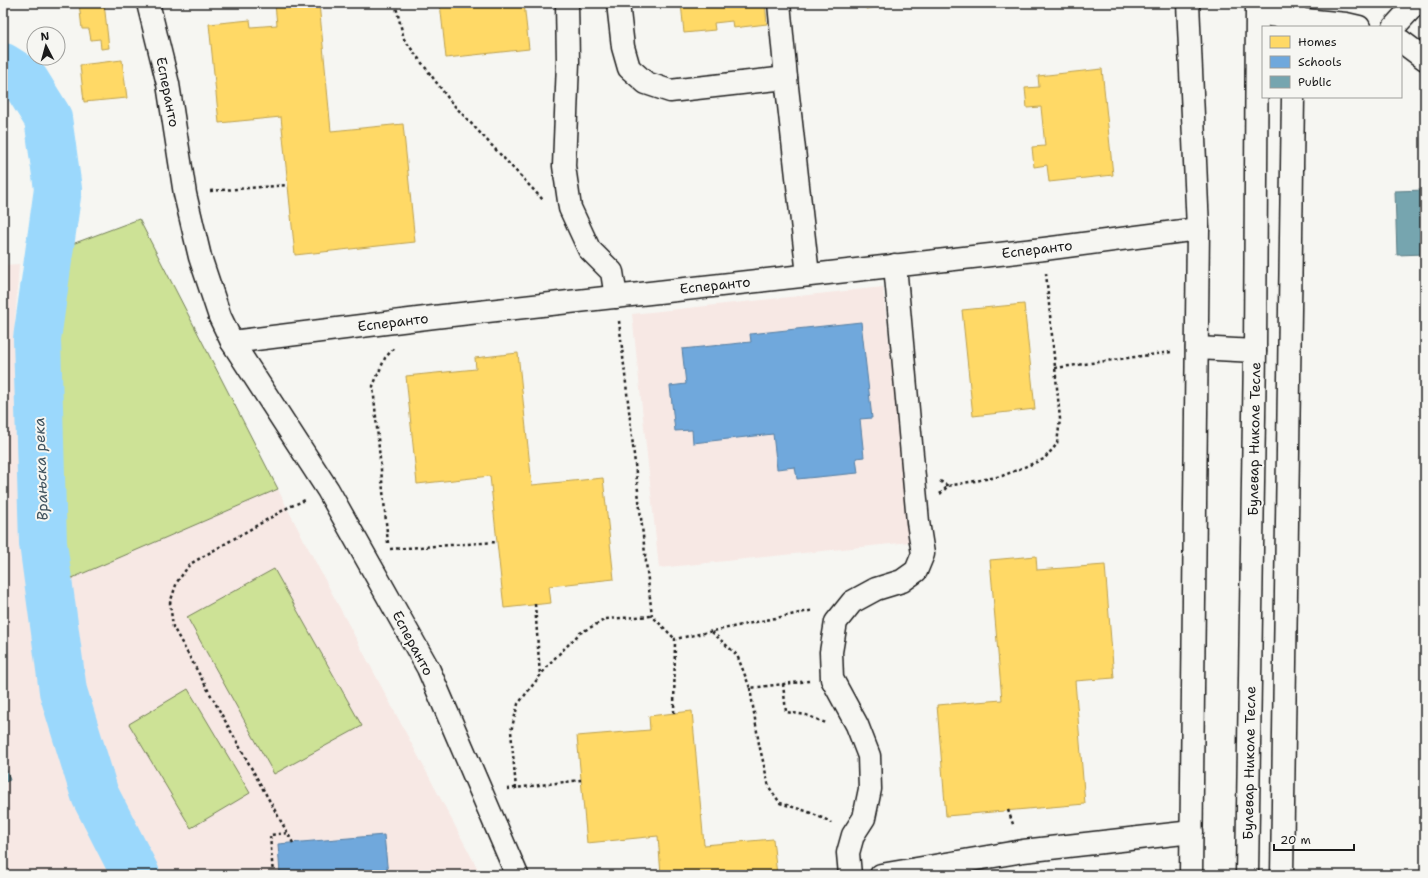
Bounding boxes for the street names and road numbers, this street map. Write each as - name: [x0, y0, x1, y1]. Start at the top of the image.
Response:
- street label: Есперанто: [152, 55, 184, 129]
- street label: Есперанто: [1001, 236, 1073, 262]
- street label: Есперанто: [679, 272, 751, 298]
- street label: Есперанто: [357, 309, 429, 335]
- street label: Булевар Николе Тесле: [1244, 362, 1264, 516]
- street label: Есперанто: [388, 607, 438, 679]
- street label: Булевар Николе Тесле: [1239, 686, 1259, 840]

